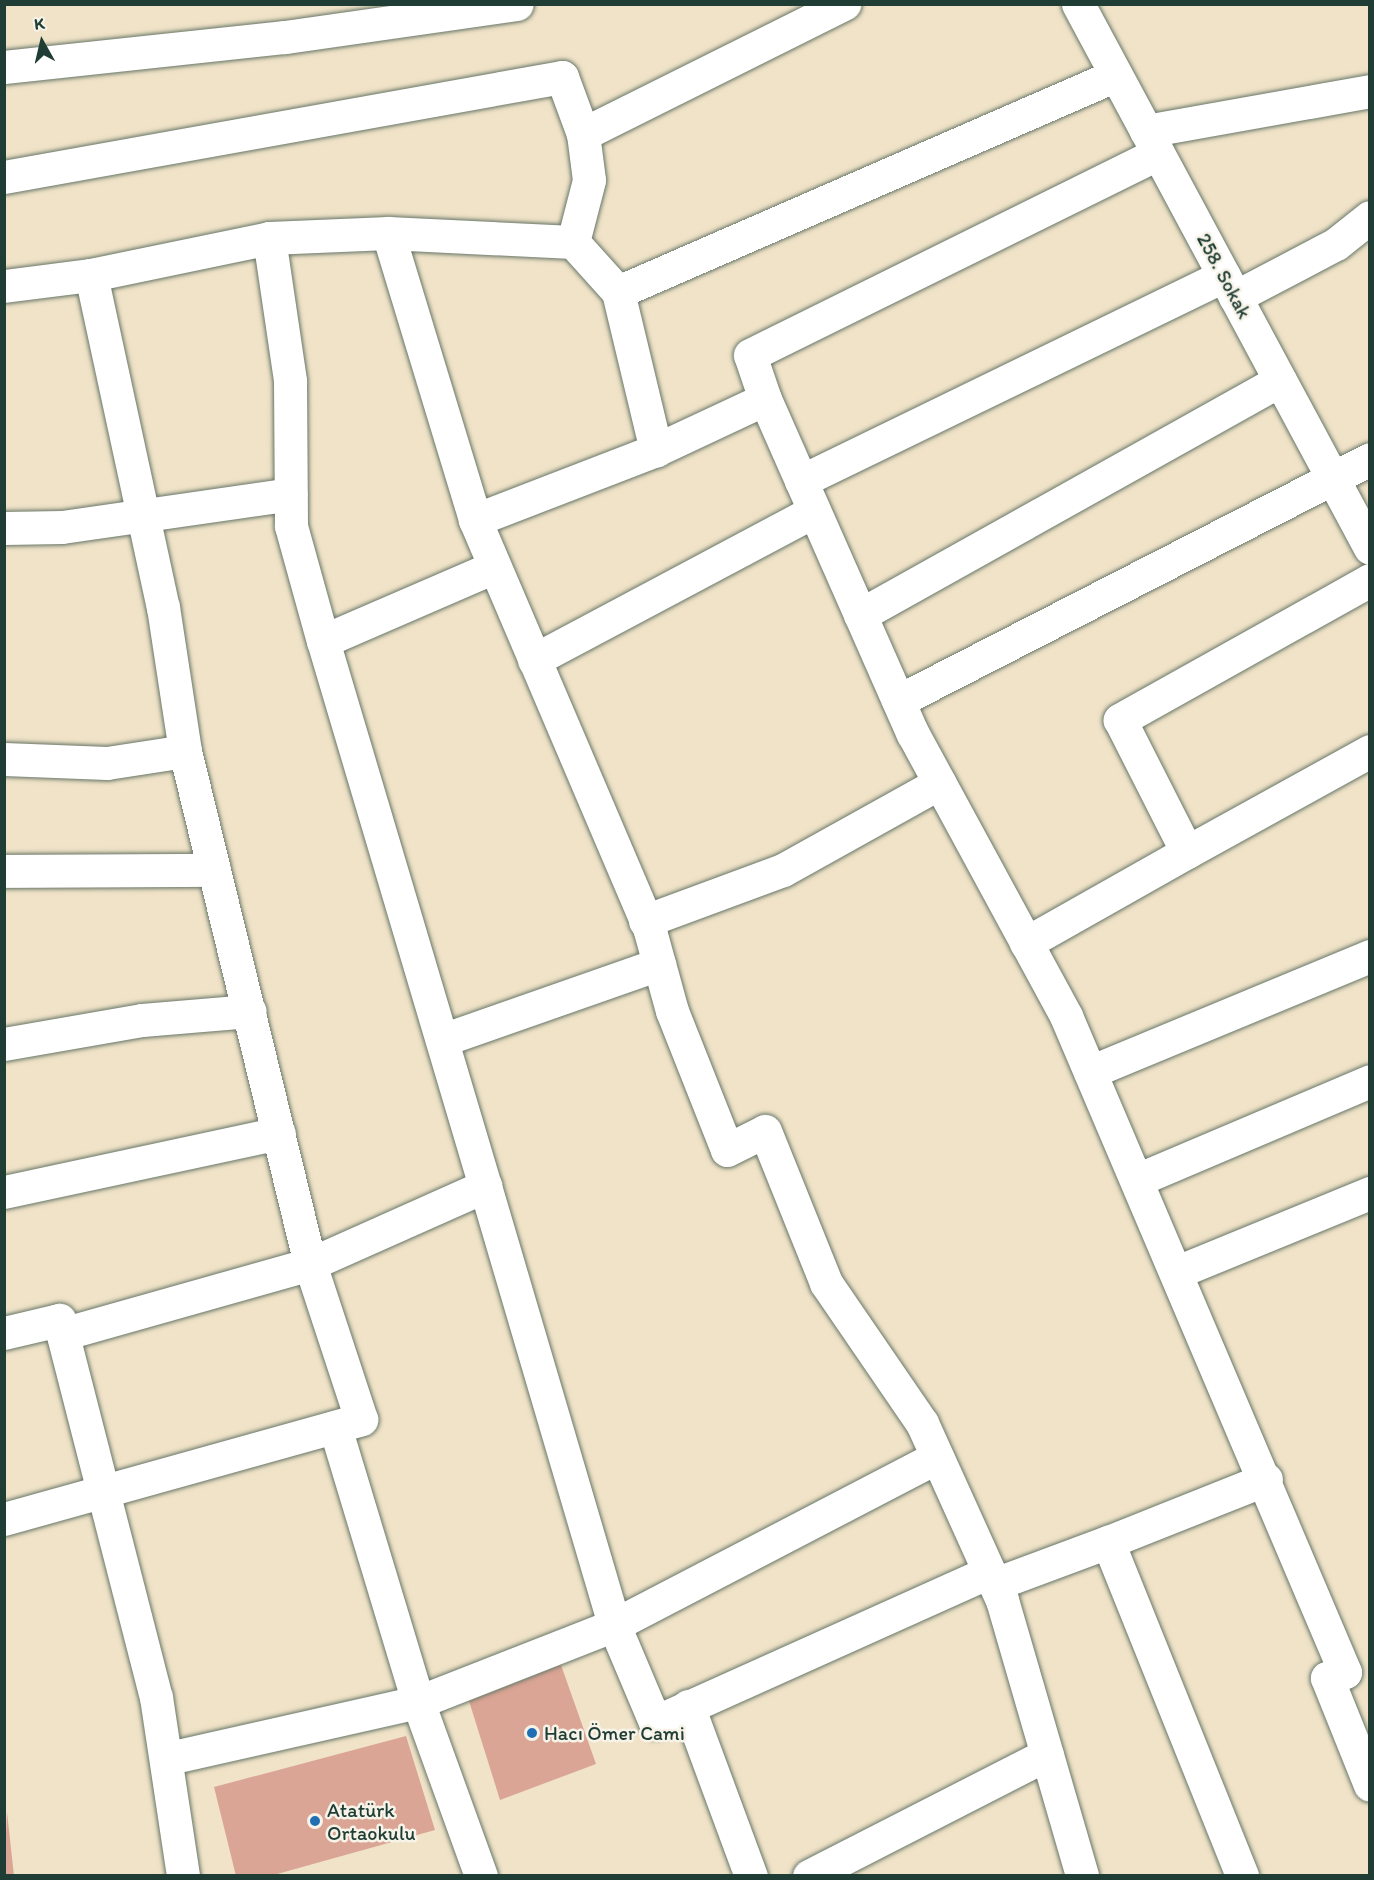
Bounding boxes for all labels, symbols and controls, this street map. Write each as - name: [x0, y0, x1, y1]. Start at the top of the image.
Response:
- north arrow: [12, 12, 72, 72]
- text: K: [33, 14, 46, 34]
- street label: 258. Sokak: [1192, 229, 1256, 323]
- place label: Hacı Ömer Cami: [544, 1721, 685, 1745]
- marker: Hacı Ömer Cami: [525, 1726, 539, 1740]
- place label: Atatürk Ortaokulu: [327, 1798, 416, 1845]
- marker: Atatürk Ortaokulu: [308, 1814, 322, 1828]

